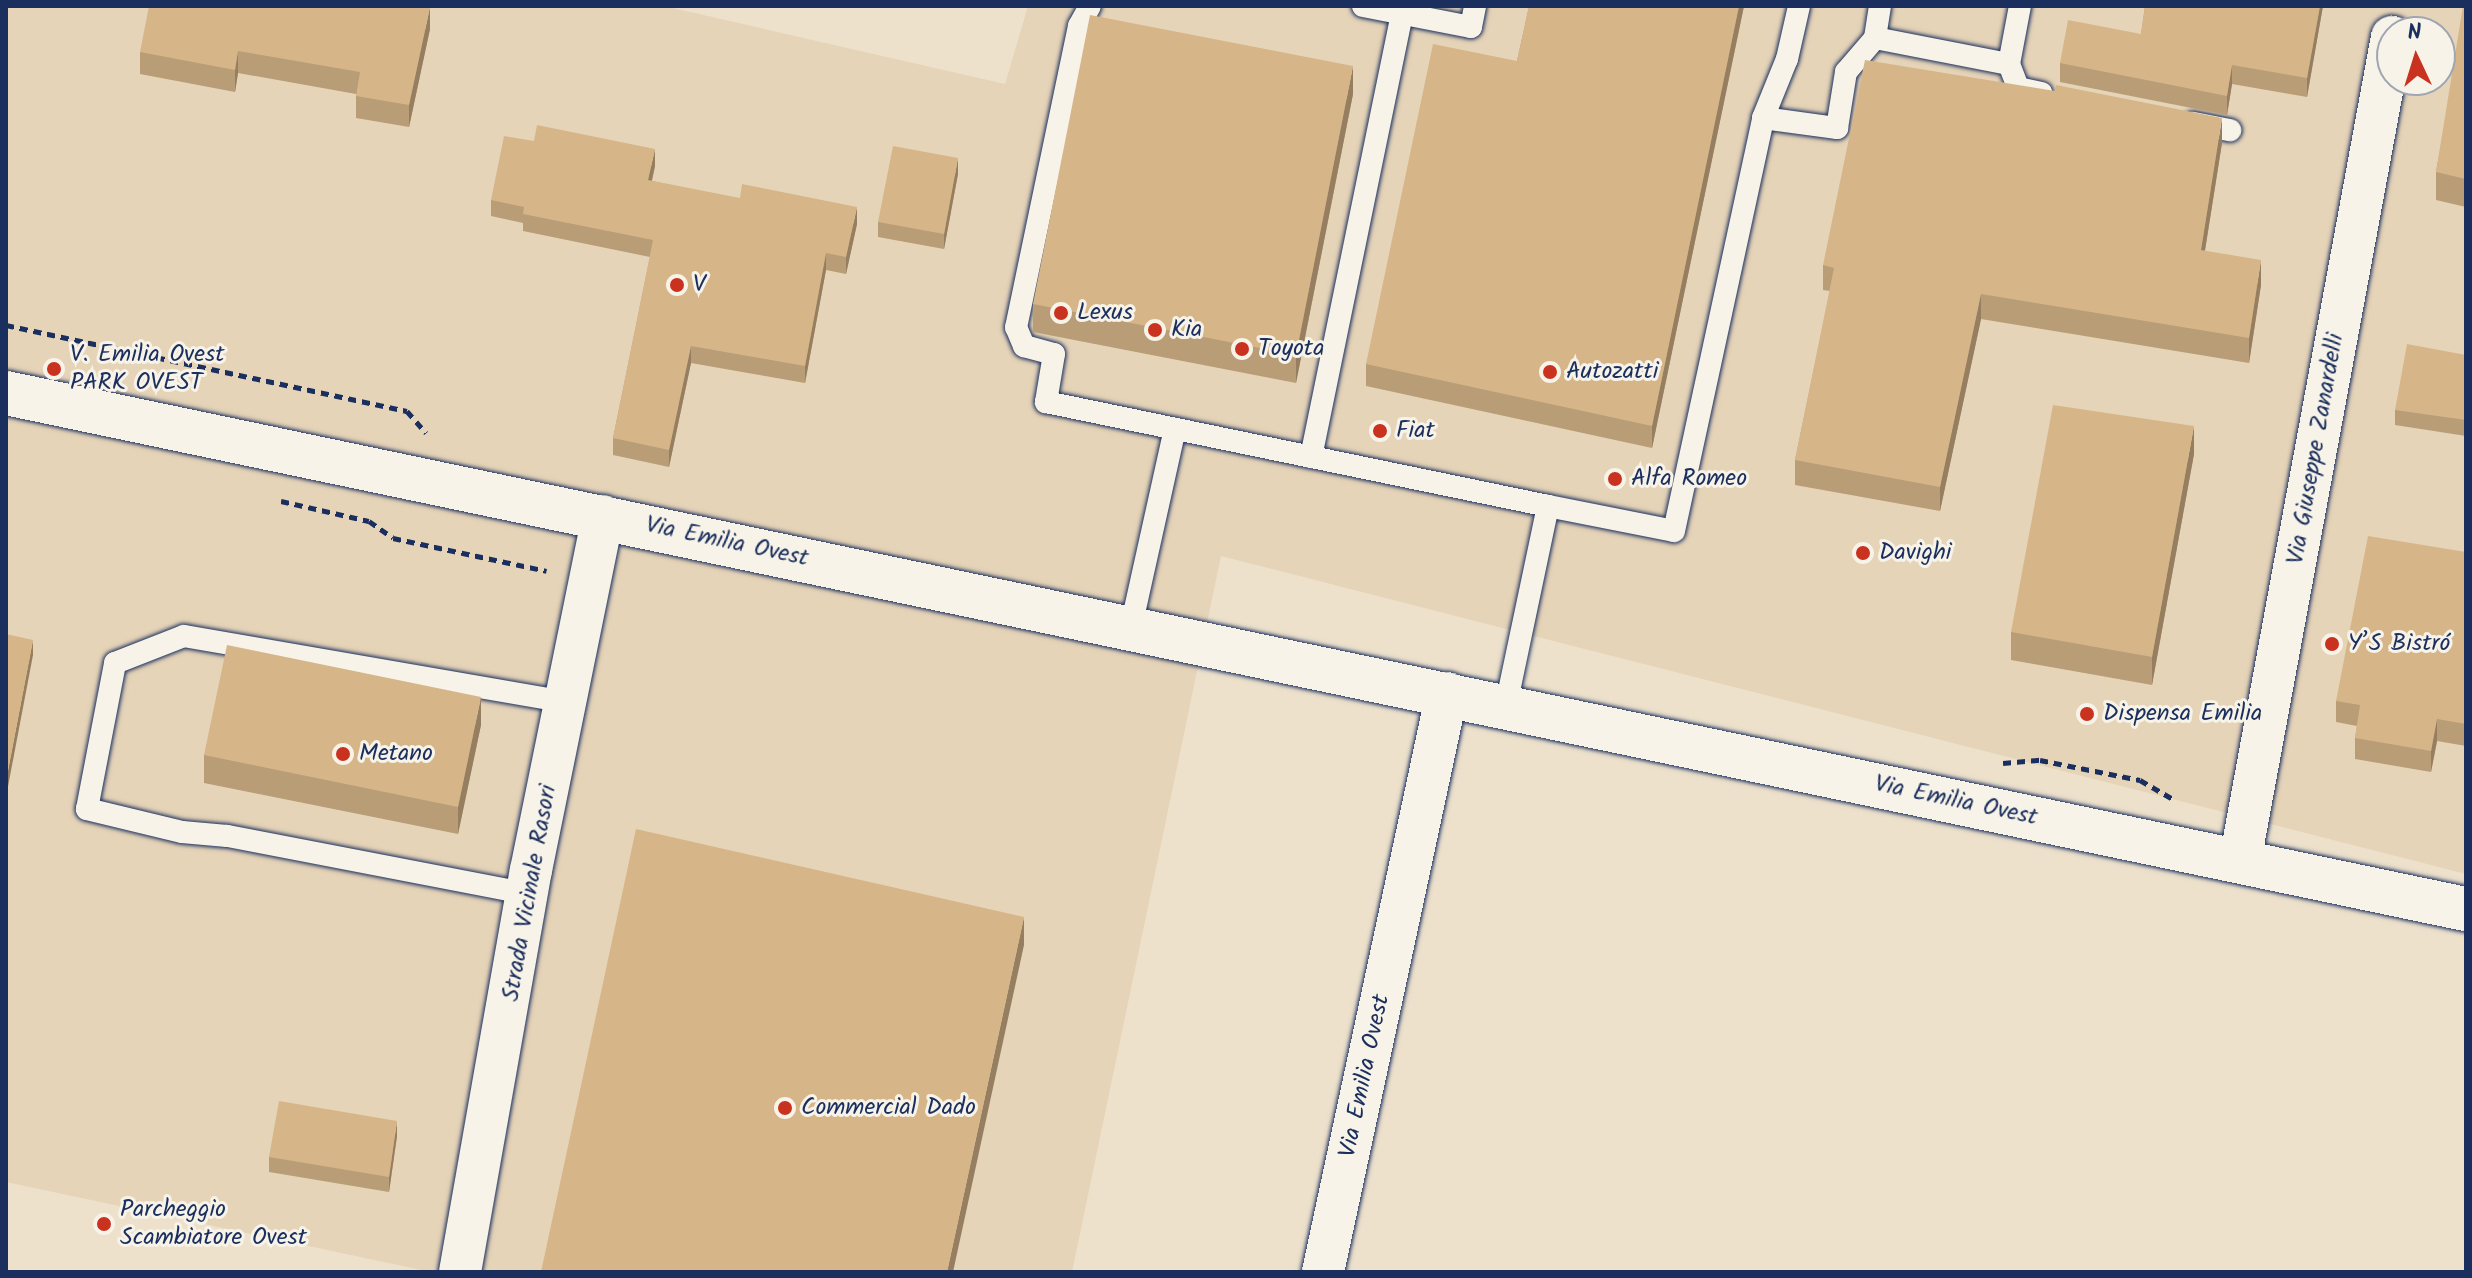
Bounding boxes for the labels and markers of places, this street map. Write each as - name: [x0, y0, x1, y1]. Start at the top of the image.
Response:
- place label: V: [693, 271, 706, 299]
- marker: V: [668, 276, 686, 294]
- place label: Lexus: [1077, 299, 1133, 327]
- marker: Lexus: [1052, 304, 1070, 322]
- place label: Kia: [1171, 316, 1202, 344]
- marker: Kia: [1146, 321, 1164, 339]
- place label: Toyota: [1258, 335, 1324, 363]
- marker: Toyota: [1233, 340, 1251, 358]
- place label: V. Emilia Ovest PARK OVEST: [70, 341, 225, 397]
- place label: Autozatti: [1566, 358, 1658, 386]
- marker: V. Emilia Ovest PARK OVEST: [45, 360, 63, 378]
- marker: Autozatti: [1541, 363, 1559, 381]
- place label: Fiat: [1396, 417, 1435, 445]
- marker: Fiat: [1371, 422, 1389, 440]
- place label: Alfa Romeo: [1631, 465, 1747, 493]
- marker: Alfa Romeo: [1606, 470, 1624, 488]
- place label: Davighi: [1879, 539, 1952, 567]
- marker: Davighi: [1854, 544, 1872, 562]
- place label: Y’S Bistró: [2348, 630, 2450, 658]
- marker: Y’S Bistró: [2323, 635, 2341, 653]
- place label: Dispensa Emilia: [2103, 700, 2262, 728]
- marker: Dispensa Emilia: [2078, 705, 2096, 723]
- place label: Metano: [359, 740, 433, 768]
- marker: Metano: [334, 745, 352, 763]
- place label: Commercial Dado: [801, 1094, 976, 1122]
- marker: Commercial Dado: [776, 1099, 794, 1117]
- place label: Parcheggio Scambiatore Ovest: [120, 1196, 307, 1252]
- marker: Parcheggio Scambiatore Ovest: [95, 1215, 113, 1233]

